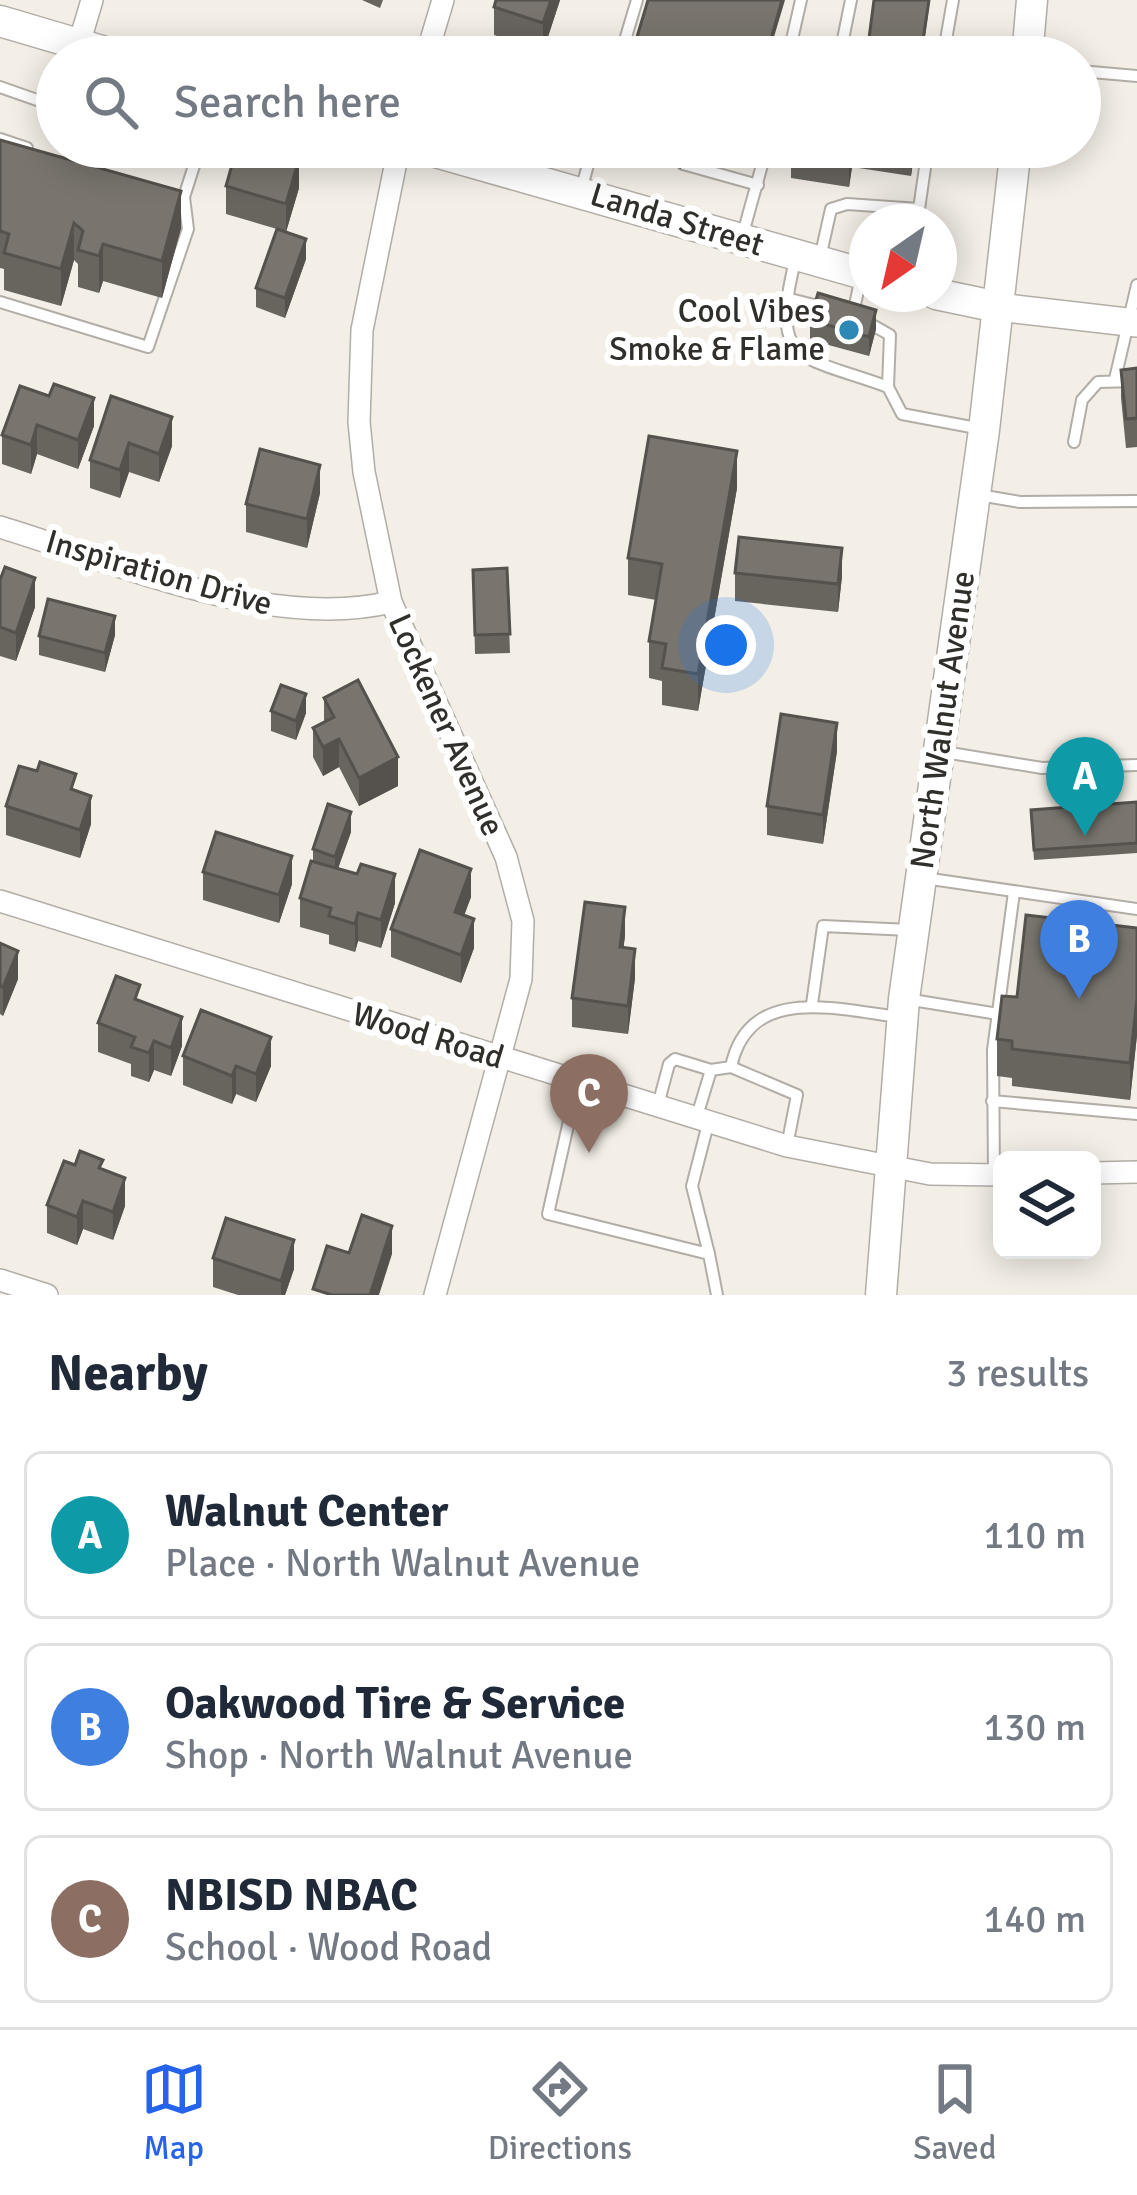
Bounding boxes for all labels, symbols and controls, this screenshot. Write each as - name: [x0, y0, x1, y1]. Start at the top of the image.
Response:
- search box: [36, 36, 1101, 168]
- icon: search: [78, 69, 144, 135]
- text: Search here: [174, 75, 401, 130]
- street label: Landa Street: [585, 174, 769, 266]
- north arrow: [849, 204, 957, 312]
- place label: Cool Vibes Smoke & Flame: [609, 291, 825, 370]
- marker: Cool Vibes Smoke & Flame: [836, 317, 862, 343]
- street label: Inspiration Drive: [41, 521, 277, 625]
- street label: North Walnut Avenue: [902, 568, 984, 872]
- street label: Lockener Avenue: [379, 608, 513, 842]
- your location: [696, 615, 756, 675]
- pin: A: [1046, 737, 1124, 836]
- pin: B: [1040, 900, 1118, 999]
- street label: Wood Road: [347, 994, 509, 1078]
- pin: C: [550, 1054, 628, 1153]
- map controls: [993, 1151, 1101, 1259]
- button: layers: [993, 1151, 1101, 1259]
- text: Nearby: [48, 1342, 208, 1405]
- text: 3 results: [946, 1349, 1089, 1397]
- text: Walnut Center: [165, 1484, 448, 1539]
- text: A: [78, 1511, 102, 1559]
- text: 110 m: [983, 1511, 1086, 1559]
- text: Place · North Walnut Avenue: [165, 1539, 640, 1587]
- text: Oakwood Tire & Service: [165, 1676, 625, 1731]
- text: B: [78, 1703, 102, 1751]
- text: 130 m: [983, 1703, 1086, 1751]
- text: Shop · North Walnut Avenue: [165, 1731, 633, 1779]
- text: NBISD NBAC: [165, 1868, 418, 1923]
- text: C: [78, 1895, 102, 1943]
- text: 140 m: [983, 1895, 1086, 1943]
- text: School · Wood Road: [165, 1923, 492, 1971]
- tab: Map: [141, 2056, 207, 2169]
- tab: Directions: [488, 2056, 632, 2169]
- tab: Saved: [913, 2056, 996, 2169]

